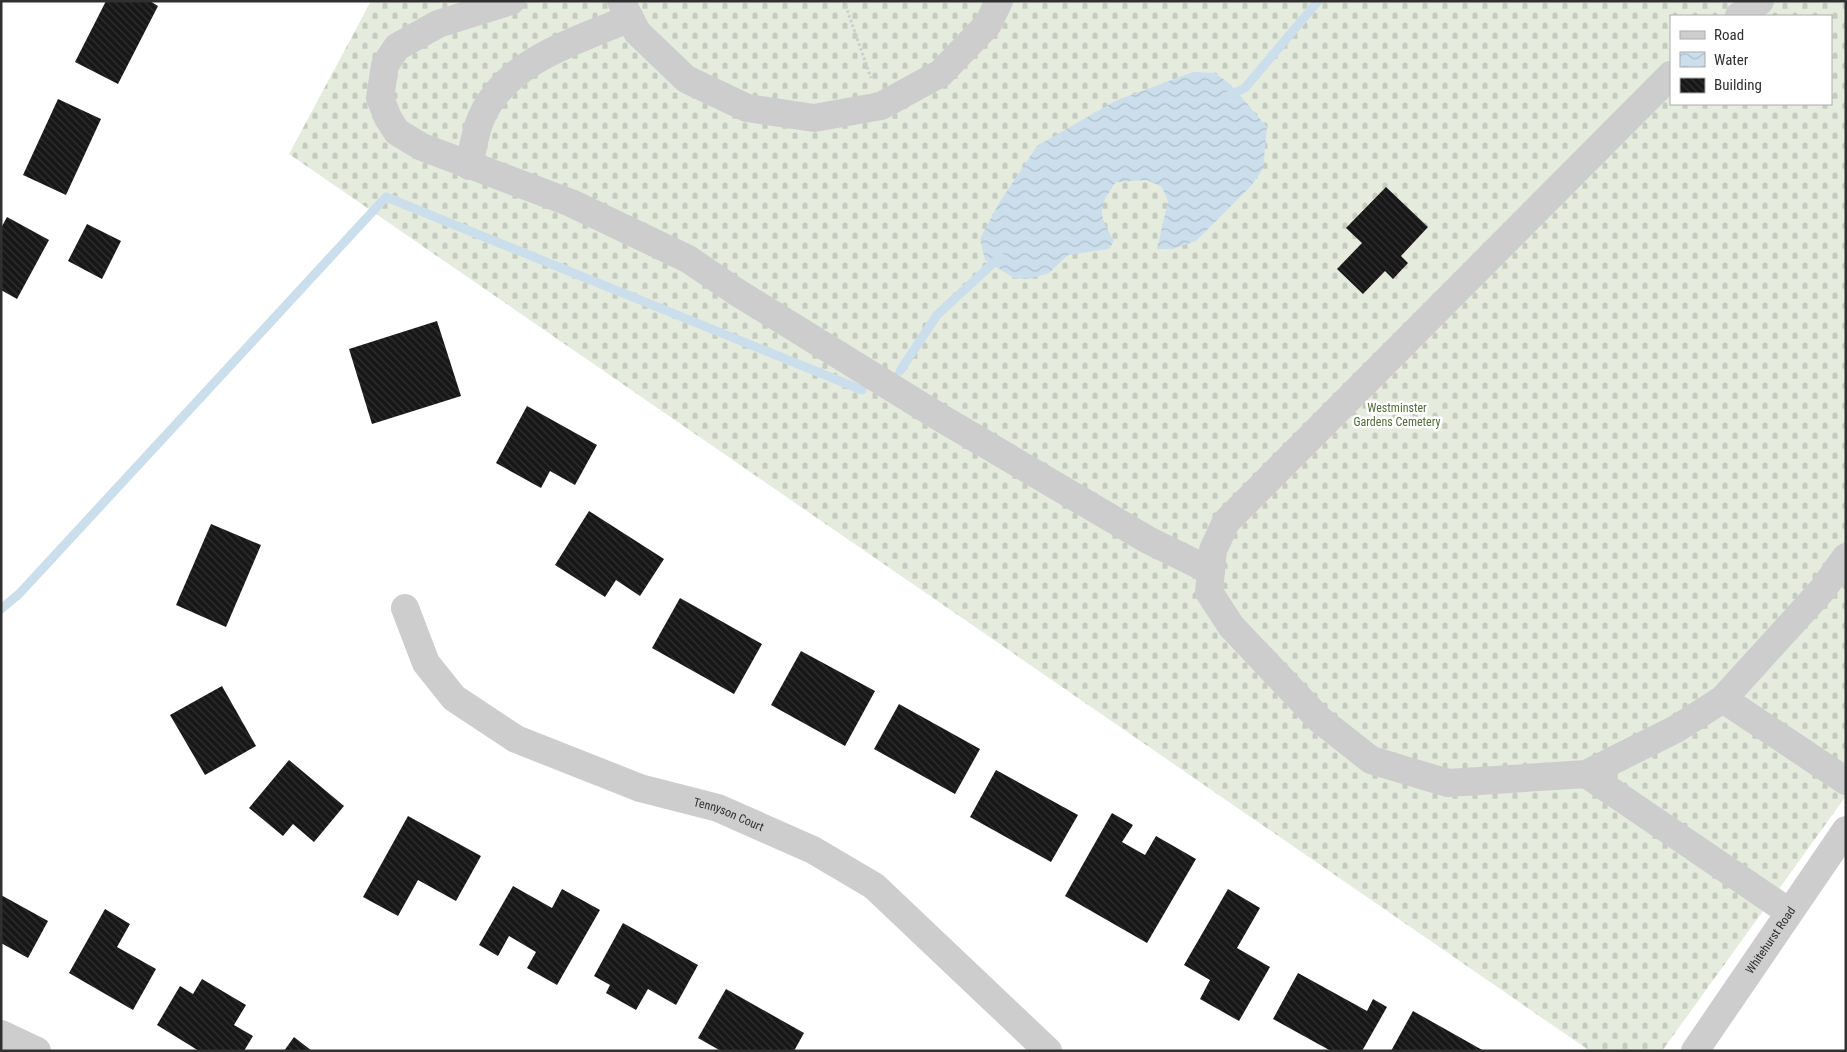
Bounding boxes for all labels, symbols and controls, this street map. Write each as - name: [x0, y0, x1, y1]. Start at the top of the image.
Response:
- legend: [1670, 15, 1832, 105]
- text: Road: [1714, 26, 1744, 44]
- text: Water: [1714, 51, 1749, 69]
- text: Building: [1714, 76, 1762, 94]
- park label: Westminster Gardens Cemetery: [1353, 401, 1441, 429]
- street label: Tennyson Court: [692, 795, 766, 834]
- street label: Whitehurst Road: [1743, 904, 1798, 977]

